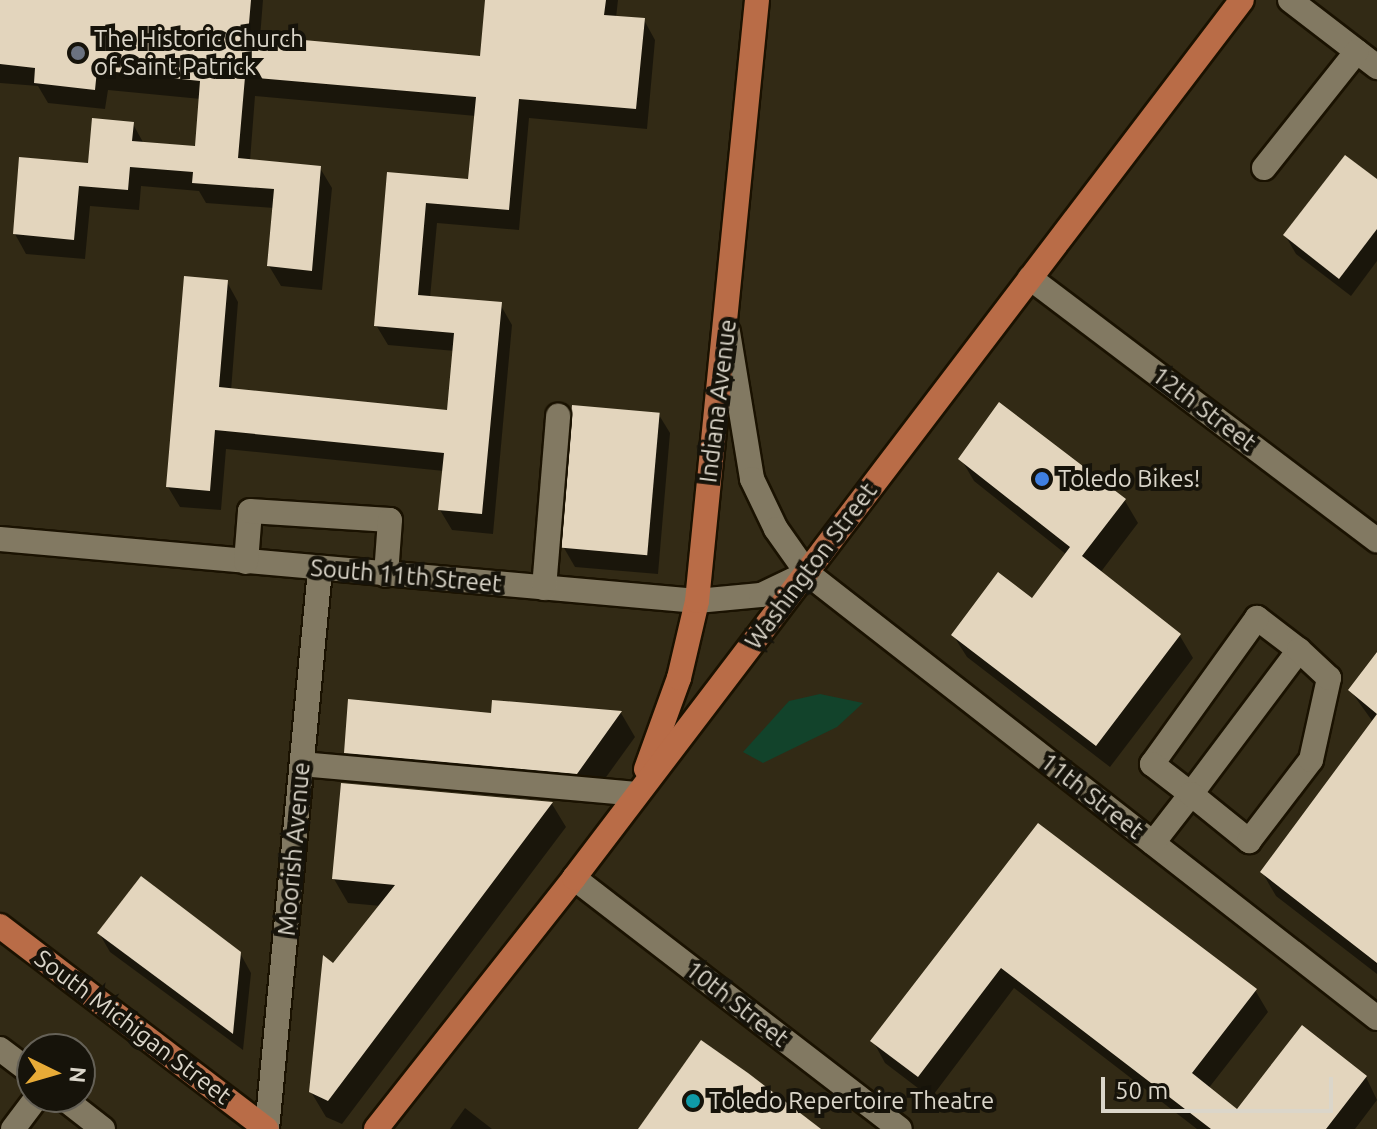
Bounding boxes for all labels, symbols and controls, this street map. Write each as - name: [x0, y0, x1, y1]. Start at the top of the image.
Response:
- place label: The Historic Church of Saint Patrick: [94, 25, 304, 81]
- marker: The Historic Church of Saint Patrick: [69, 44, 87, 62]
- street label: Indiana Avenue: [694, 318, 742, 484]
- street label: 12th Street: [1146, 361, 1262, 457]
- place label: Toledo Bikes!: [1058, 465, 1200, 493]
- marker: Toledo Bikes!: [1033, 470, 1051, 488]
- street label: Washington Street: [739, 477, 883, 655]
- street label: South 11th Street: [309, 553, 503, 599]
- street label: 11th Street: [1035, 747, 1149, 845]
- street label: Moorish Avenue: [272, 761, 316, 937]
- street label: South Michigan Street: [29, 944, 237, 1110]
- street label: 10th Street: [680, 955, 794, 1053]
- north arrow: [16, 1033, 96, 1113]
- scale bar: [1105, 1061, 1337, 1111]
- text: N: [65, 1066, 92, 1084]
- text: 50 m: [1115, 1077, 1168, 1104]
- place label: Toledo Repertoire Theatre: [709, 1087, 994, 1115]
- marker: Toledo Repertoire Theatre: [684, 1092, 702, 1110]

